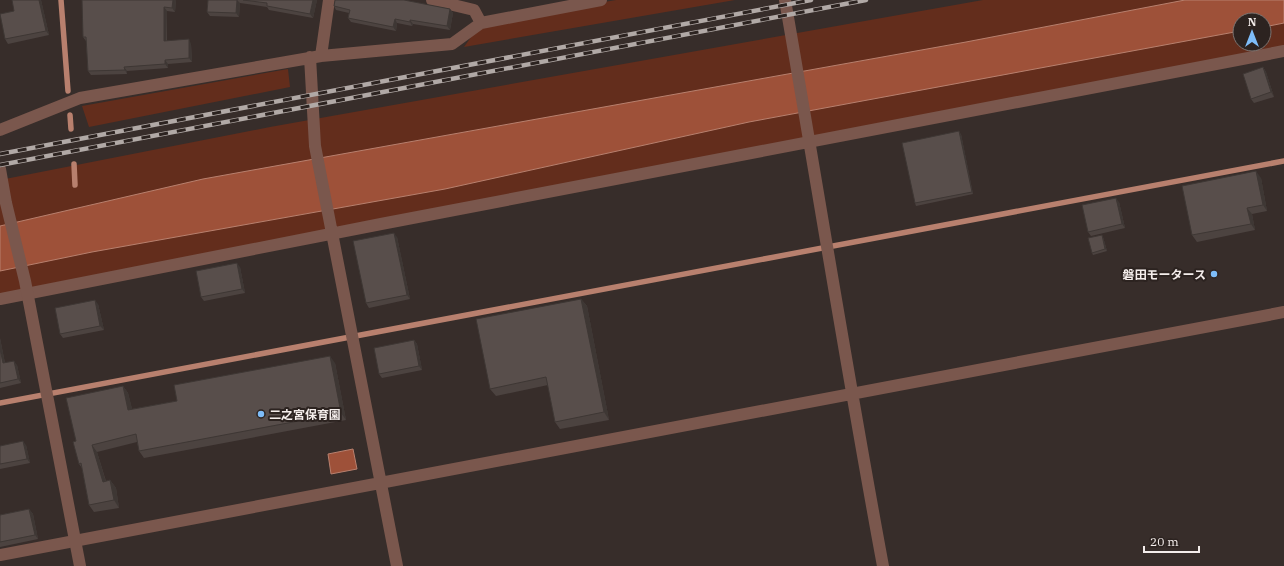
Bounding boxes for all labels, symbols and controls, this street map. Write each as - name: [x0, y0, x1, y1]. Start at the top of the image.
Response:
- north arrow: [1232, 12, 1272, 52]
- text: N: [1248, 15, 1257, 29]
- place label: 磐田モータース: [1123, 267, 1206, 282]
- marker: 磐田モータース: [1209, 269, 1219, 279]
- place label: 二之宮保育園: [269, 407, 341, 422]
- marker: 二之宮保育園: [256, 409, 266, 419]
- scale bar: [1144, 528, 1199, 554]
- text: 20 m: [1150, 534, 1179, 549]

